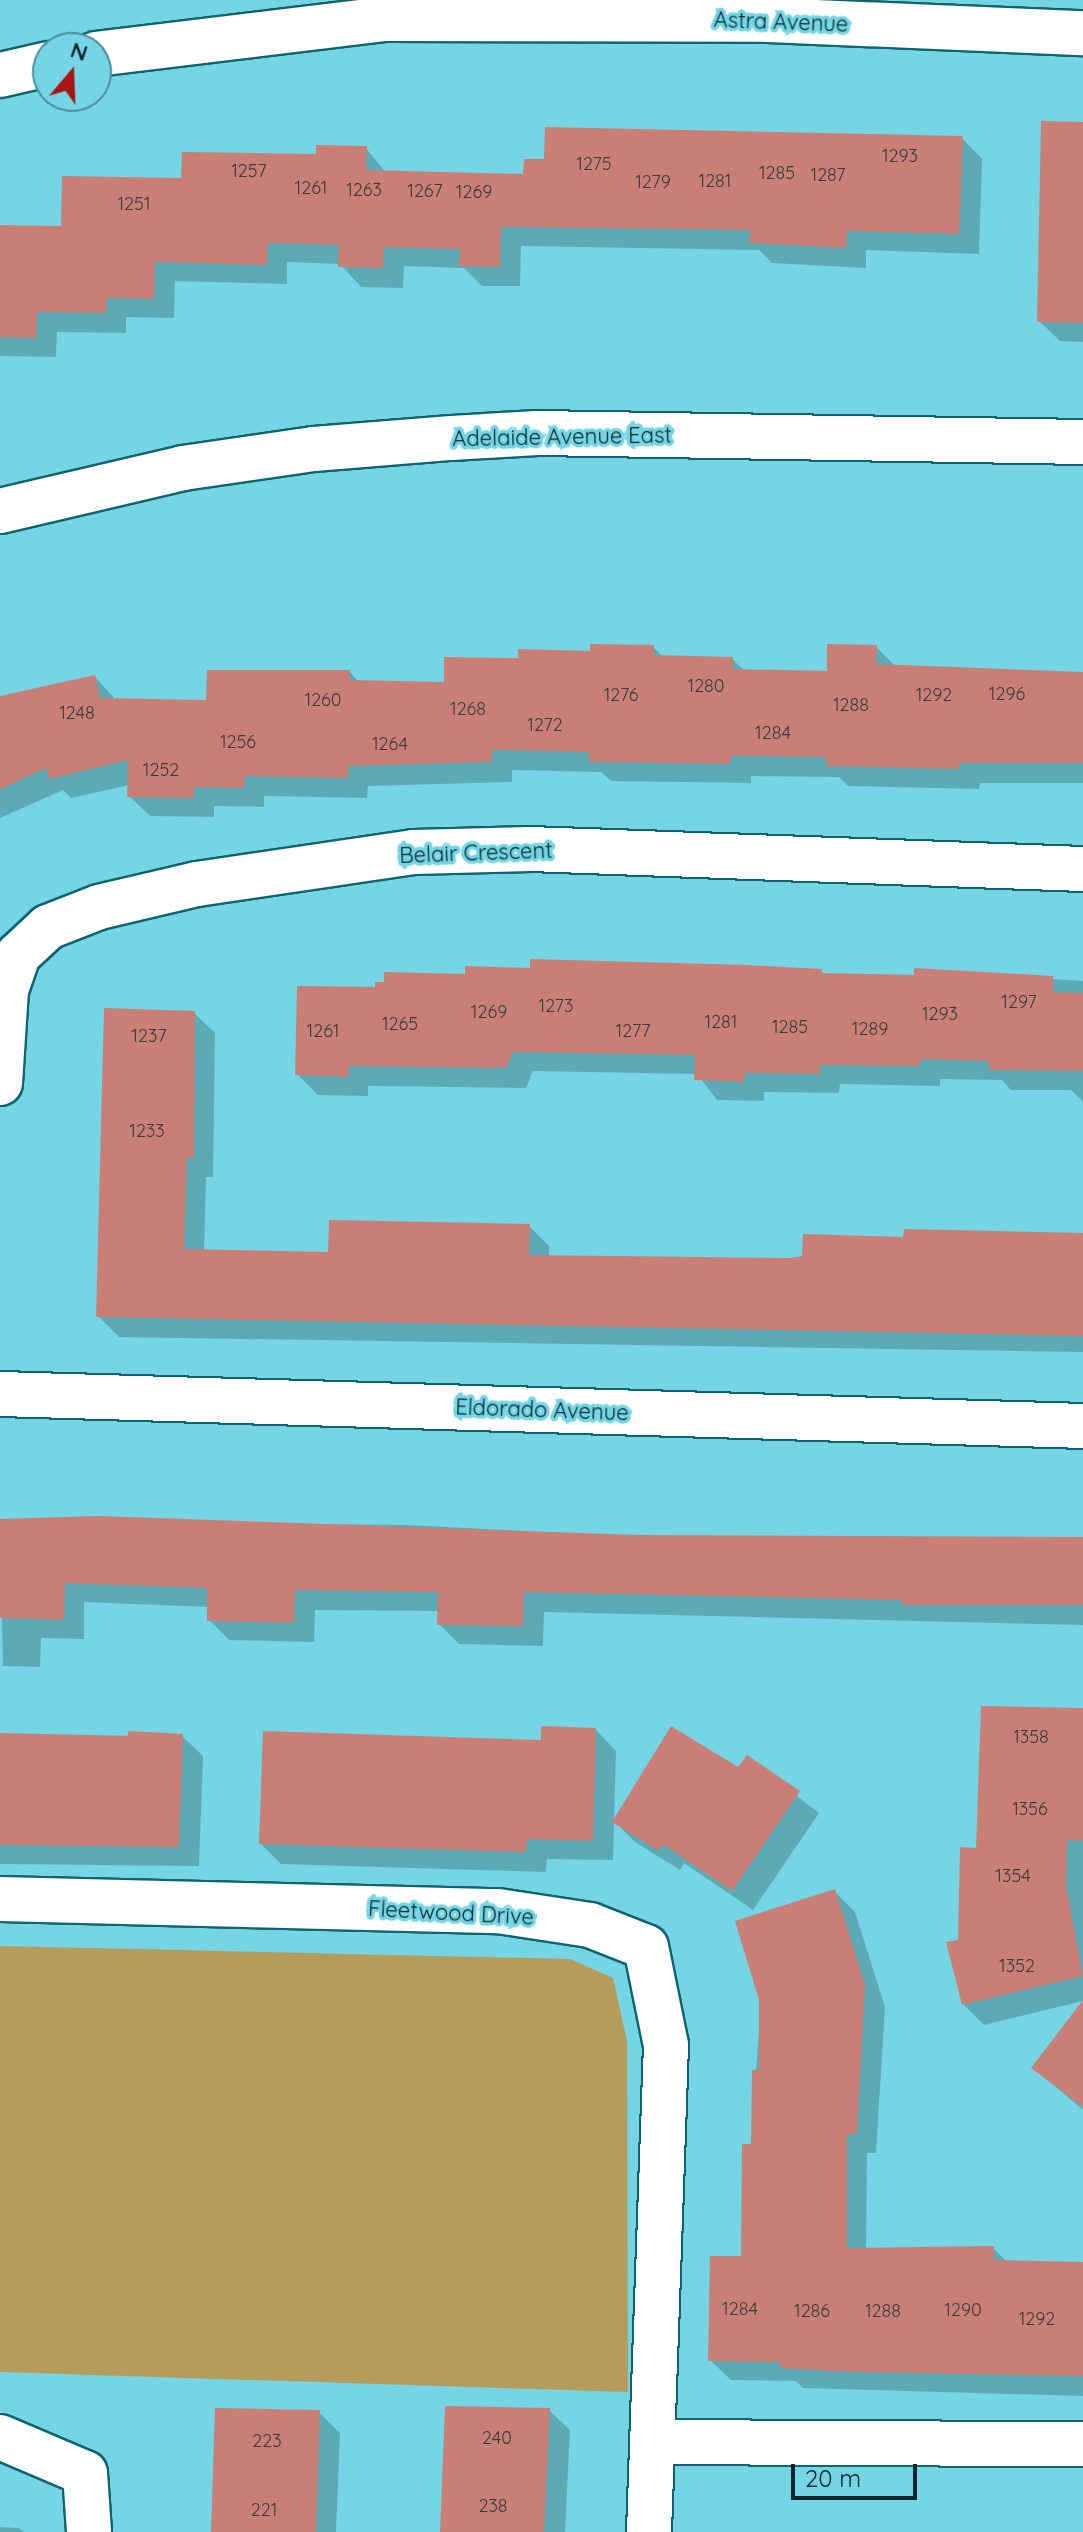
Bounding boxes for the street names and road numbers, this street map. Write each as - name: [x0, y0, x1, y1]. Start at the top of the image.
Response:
- street label: Astra Avenue: [713, 6, 849, 38]
- street label: Adelaide Avenue East: [452, 422, 672, 452]
- street label: Belair Crescent: [399, 837, 553, 869]
- street label: Eldorado Avenue: [455, 1394, 629, 1426]
- street label: Fleetwood Drive: [367, 1895, 535, 1931]

